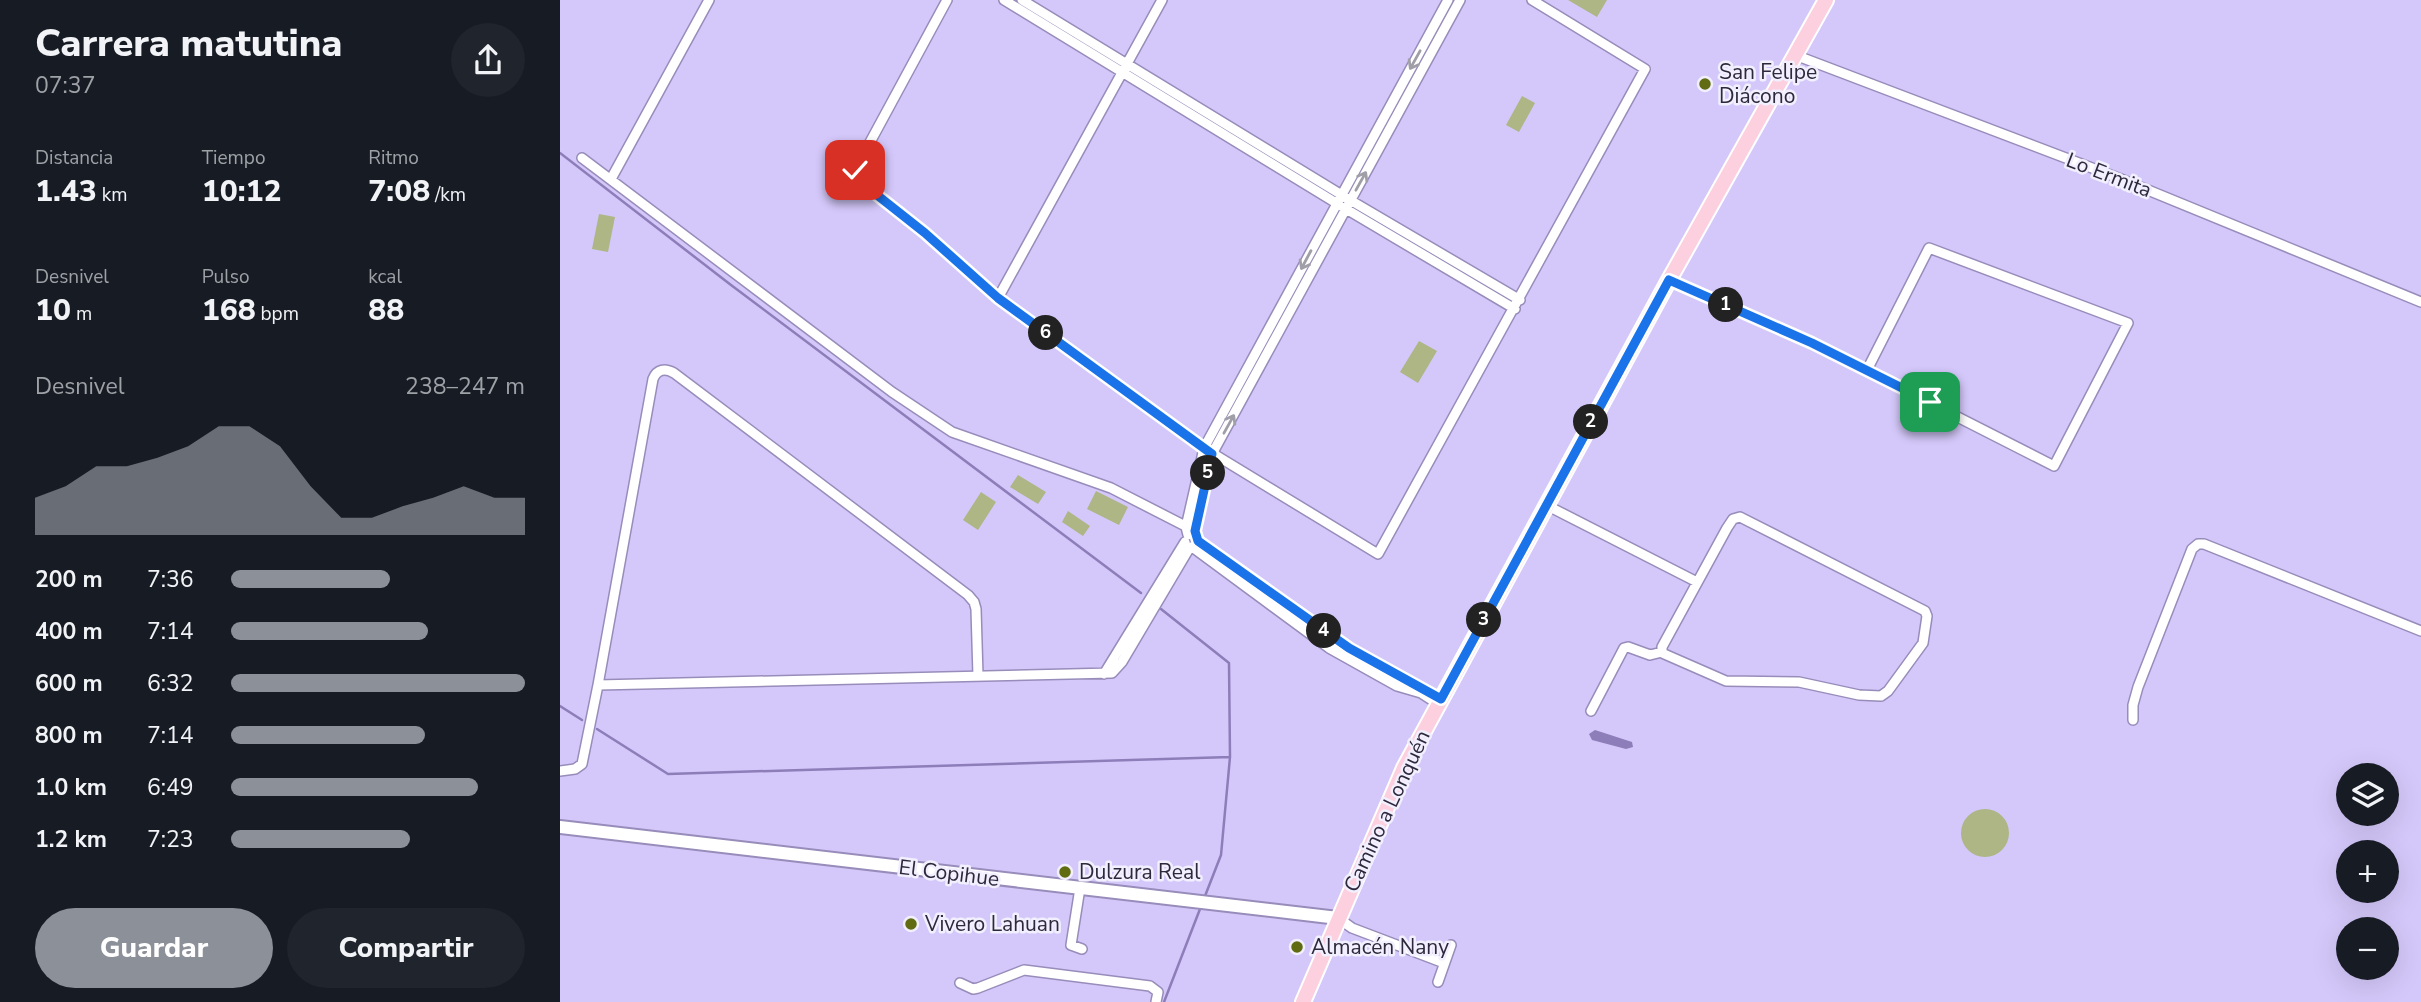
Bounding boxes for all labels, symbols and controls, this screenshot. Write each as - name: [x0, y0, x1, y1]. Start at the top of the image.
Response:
- text: Carrera matutina: [35, 18, 343, 69]
- button: share: [451, 23, 525, 97]
- one-way arrow: [1408, 49, 1421, 70]
- place label: San Felipe Diácono: [1719, 58, 1817, 110]
- text: 07:37: [35, 70, 95, 101]
- marker: San Felipe Diácono: [1697, 76, 1713, 92]
- pin: [825, 140, 885, 200]
- text: Distancia: [35, 145, 113, 171]
- text: Tiempo: [202, 145, 266, 171]
- text: Ritmo: [368, 145, 419, 171]
- street label: Lo Ermita: [2062, 146, 2156, 204]
- icon: check: [836, 151, 874, 189]
- text: 1.43: [35, 171, 97, 212]
- text: 10:12: [202, 171, 281, 212]
- text: 7:08: [368, 171, 430, 212]
- one-way arrow: [1355, 171, 1368, 192]
- text: km: [97, 182, 127, 208]
- text: /km: [430, 182, 466, 208]
- one-way arrow: [1299, 249, 1312, 270]
- text: Desnivel: [35, 264, 109, 290]
- text: Pulso: [202, 264, 249, 290]
- text: kcal: [368, 264, 402, 290]
- pin: 1: [1708, 288, 1744, 322]
- text: 10: [35, 290, 71, 331]
- text: 168: [202, 290, 256, 331]
- text: 88: [368, 290, 404, 331]
- text: 1: [1720, 291, 1731, 317]
- text: m: [71, 301, 92, 327]
- text: bpm: [256, 301, 299, 327]
- pin: 6: [1028, 316, 1064, 350]
- text: 6: [1040, 319, 1051, 345]
- text: Desnivel: [35, 371, 125, 402]
- text: 238–247 m: [405, 371, 525, 402]
- pin: [1900, 372, 1960, 432]
- icon: arrive: [1911, 383, 1949, 421]
- pin: 2: [1574, 404, 1608, 440]
- text: 2: [1585, 408, 1596, 434]
- one-way arrow: [1222, 414, 1236, 434]
- pin: 5: [1190, 456, 1226, 490]
- text: 5: [1202, 459, 1213, 485]
- text: 200 m: [35, 564, 103, 595]
- text: 7:36: [147, 564, 194, 595]
- pin: 3: [1466, 602, 1502, 638]
- text: 3: [1478, 606, 1489, 632]
- pin: 4: [1306, 614, 1342, 648]
- text: 400 m: [35, 616, 103, 647]
- text: 7:14: [147, 616, 194, 647]
- text: 4: [1318, 617, 1329, 643]
- text: 600 m: [35, 668, 103, 699]
- text: 6:32: [147, 668, 194, 699]
- text: 800 m: [35, 720, 103, 751]
- text: 7:14: [147, 720, 194, 751]
- street label: Camino a Lonquén: [1337, 726, 1437, 896]
- map controls: [2336, 763, 2399, 980]
- button: layers: [2336, 763, 2399, 826]
- text: 1.0 km: [35, 772, 107, 803]
- text: 6:49: [147, 772, 194, 803]
- text: 1.2 km: [35, 824, 107, 855]
- text: 7:23: [147, 824, 194, 855]
- button: +: [2336, 840, 2399, 903]
- street label: El Copihue: [897, 853, 1001, 893]
- place label: Dulzura Real: [1079, 858, 1201, 886]
- marker: Dulzura Real: [1057, 864, 1073, 880]
- button: Guardar: [35, 908, 273, 988]
- button: Compartir: [287, 908, 525, 988]
- place label: Vivero Lahuan: [924, 910, 1060, 938]
- marker: Vivero Lahuan: [903, 916, 919, 932]
- button: −: [2336, 917, 2399, 980]
- place label: Almacén Nany: [1311, 933, 1449, 961]
- marker: Almacén Nany: [1289, 939, 1305, 955]

